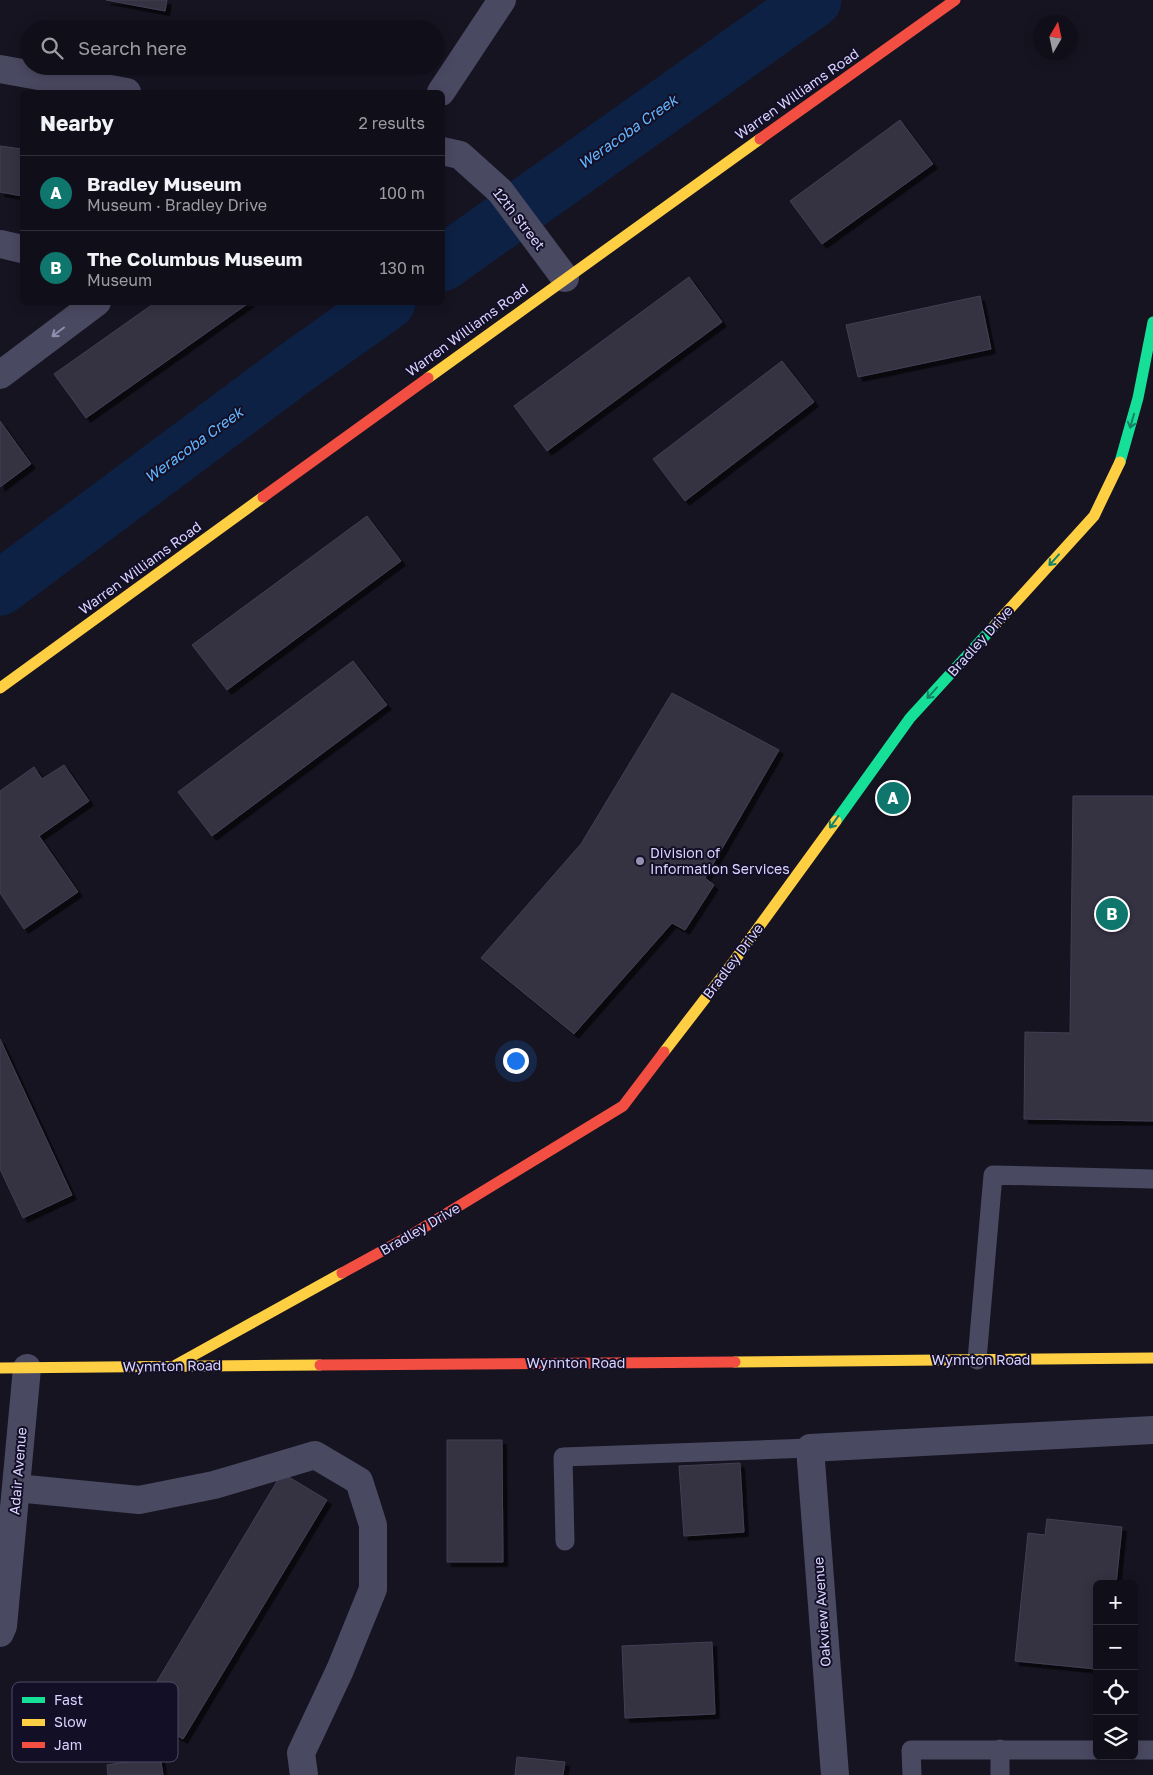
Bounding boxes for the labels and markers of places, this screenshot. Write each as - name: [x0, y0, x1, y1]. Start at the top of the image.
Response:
- pin: A: [877, 779, 909, 817]
- place label: Division of Information Services: [650, 844, 790, 877]
- marker: Division of Information Services: [634, 855, 646, 867]
- pin: B: [1096, 895, 1128, 933]

